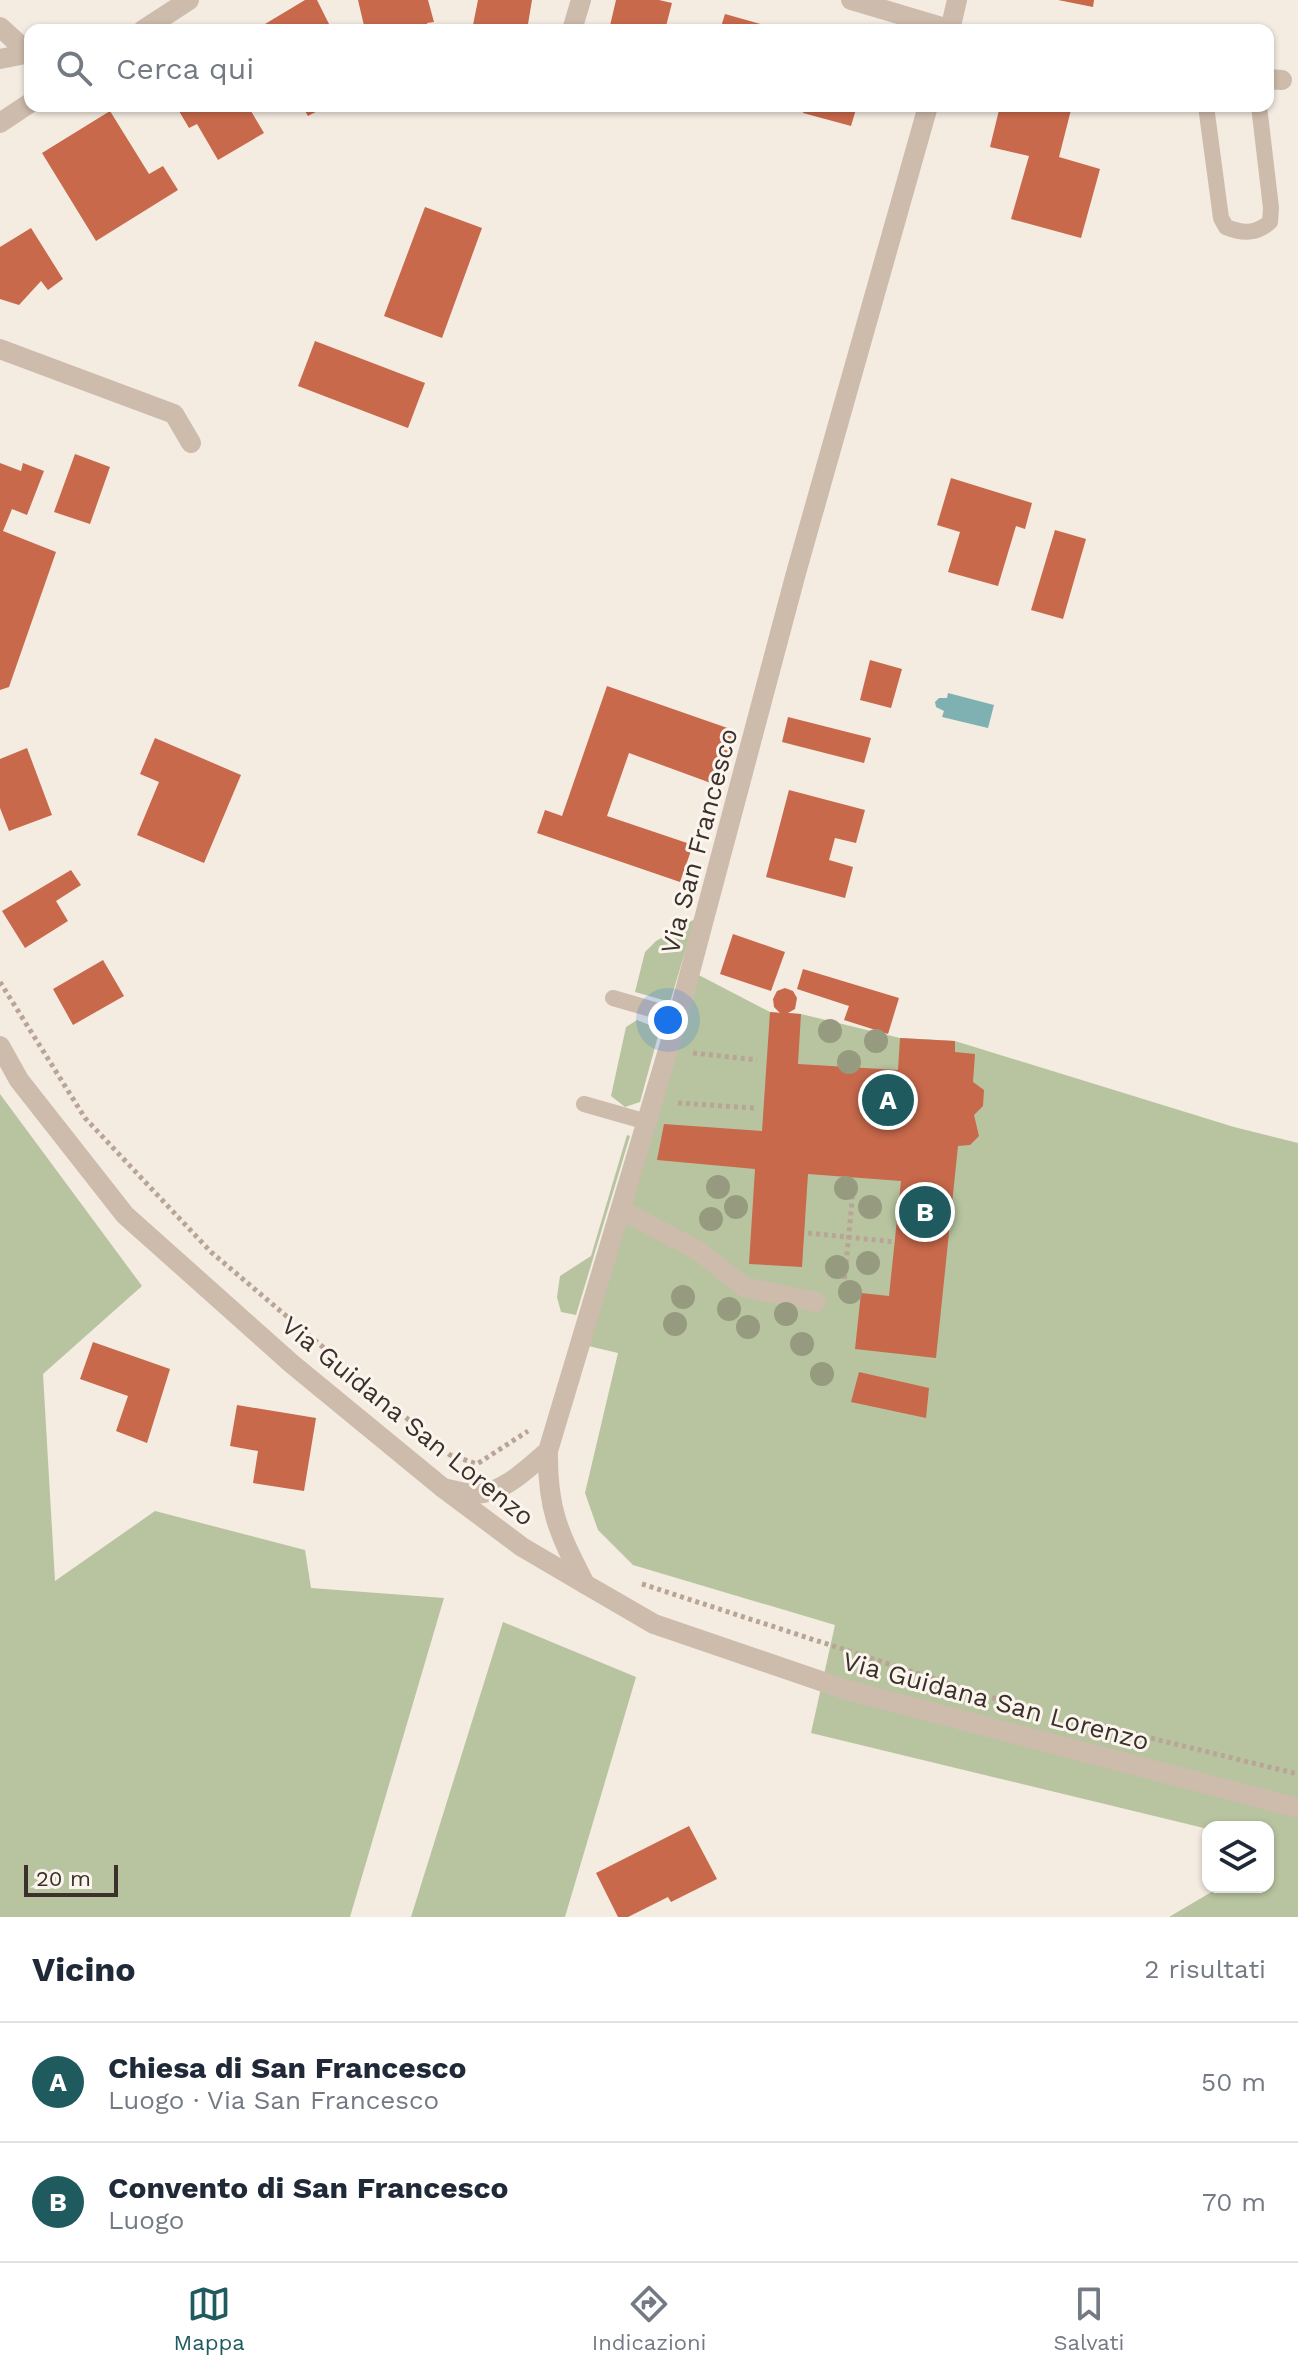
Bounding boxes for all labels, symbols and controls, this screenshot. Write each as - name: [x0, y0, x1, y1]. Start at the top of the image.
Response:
- search box: [24, 24, 1274, 112]
- icon: search: [52, 46, 96, 90]
- text: Cerca qui: [116, 51, 254, 86]
- street label: Via San Francesco: [654, 725, 744, 957]
- your location: [648, 1000, 688, 1040]
- pin: A: [862, 1070, 914, 1130]
- pin: B: [899, 1182, 951, 1242]
- street label: Via Guidana San Lorenzo: [276, 1310, 540, 1532]
- street label: Via Guidana San Lorenzo: [839, 1646, 1153, 1756]
- map controls: [1202, 1821, 1274, 1893]
- button: layers: [1202, 1821, 1274, 1893]
- scale bar: [24, 1861, 118, 1897]
- text: 20 m: [36, 1866, 91, 1891]
- text: Vicino: [32, 1949, 136, 1989]
- text: 2 risultati: [1144, 1954, 1266, 1984]
- text: Chiesa di San Francesco: [108, 2050, 467, 2085]
- text: A: [49, 2067, 67, 2097]
- text: 50 m: [1201, 2067, 1266, 2097]
- text: Luogo · Via San Francesco: [108, 2085, 439, 2115]
- text: Convento di San Francesco: [108, 2170, 508, 2205]
- text: B: [49, 2187, 67, 2217]
- text: 70 m: [1202, 2187, 1266, 2217]
- text: Luogo: [108, 2205, 184, 2235]
- tab: Mappa: [174, 2282, 245, 2355]
- tab: Indicazioni: [592, 2282, 706, 2355]
- tab: Salvati: [1054, 2282, 1124, 2355]

